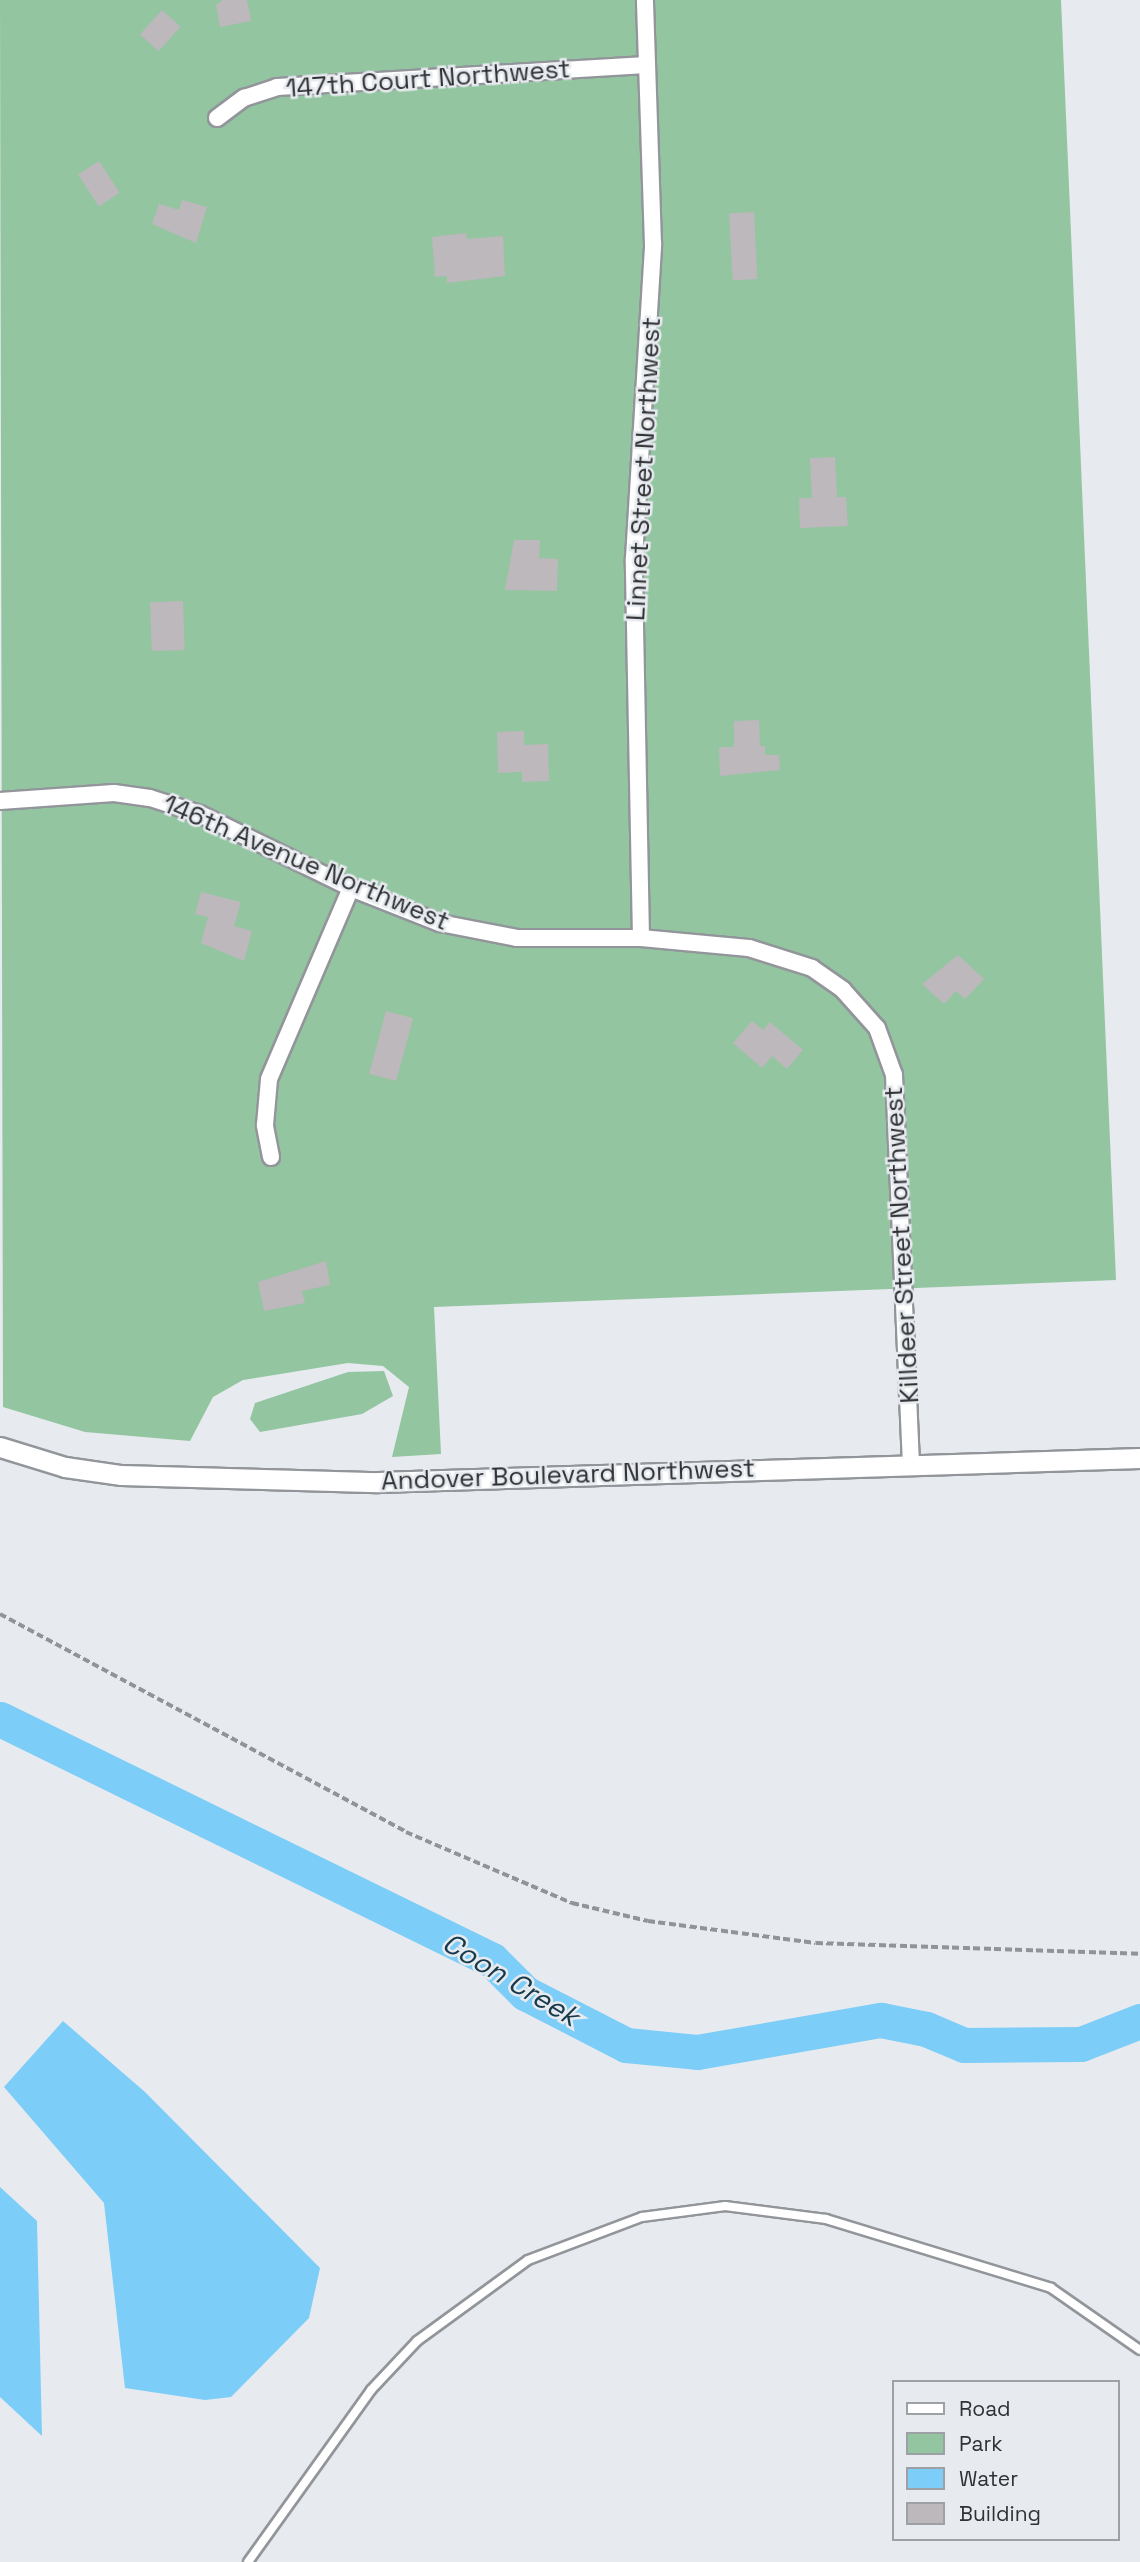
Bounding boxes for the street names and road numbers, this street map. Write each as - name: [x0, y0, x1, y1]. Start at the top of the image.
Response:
- street label: 147th Court Northwest: [285, 54, 571, 104]
- street label: Linnet Street Northwest: [620, 316, 668, 622]
- street label: 146th Avenue Northwest: [158, 788, 454, 938]
- street label: Killdeer Street Northwest: [878, 1086, 926, 1404]
- street label: Andover Boulevard Northwest: [381, 1453, 755, 1497]

